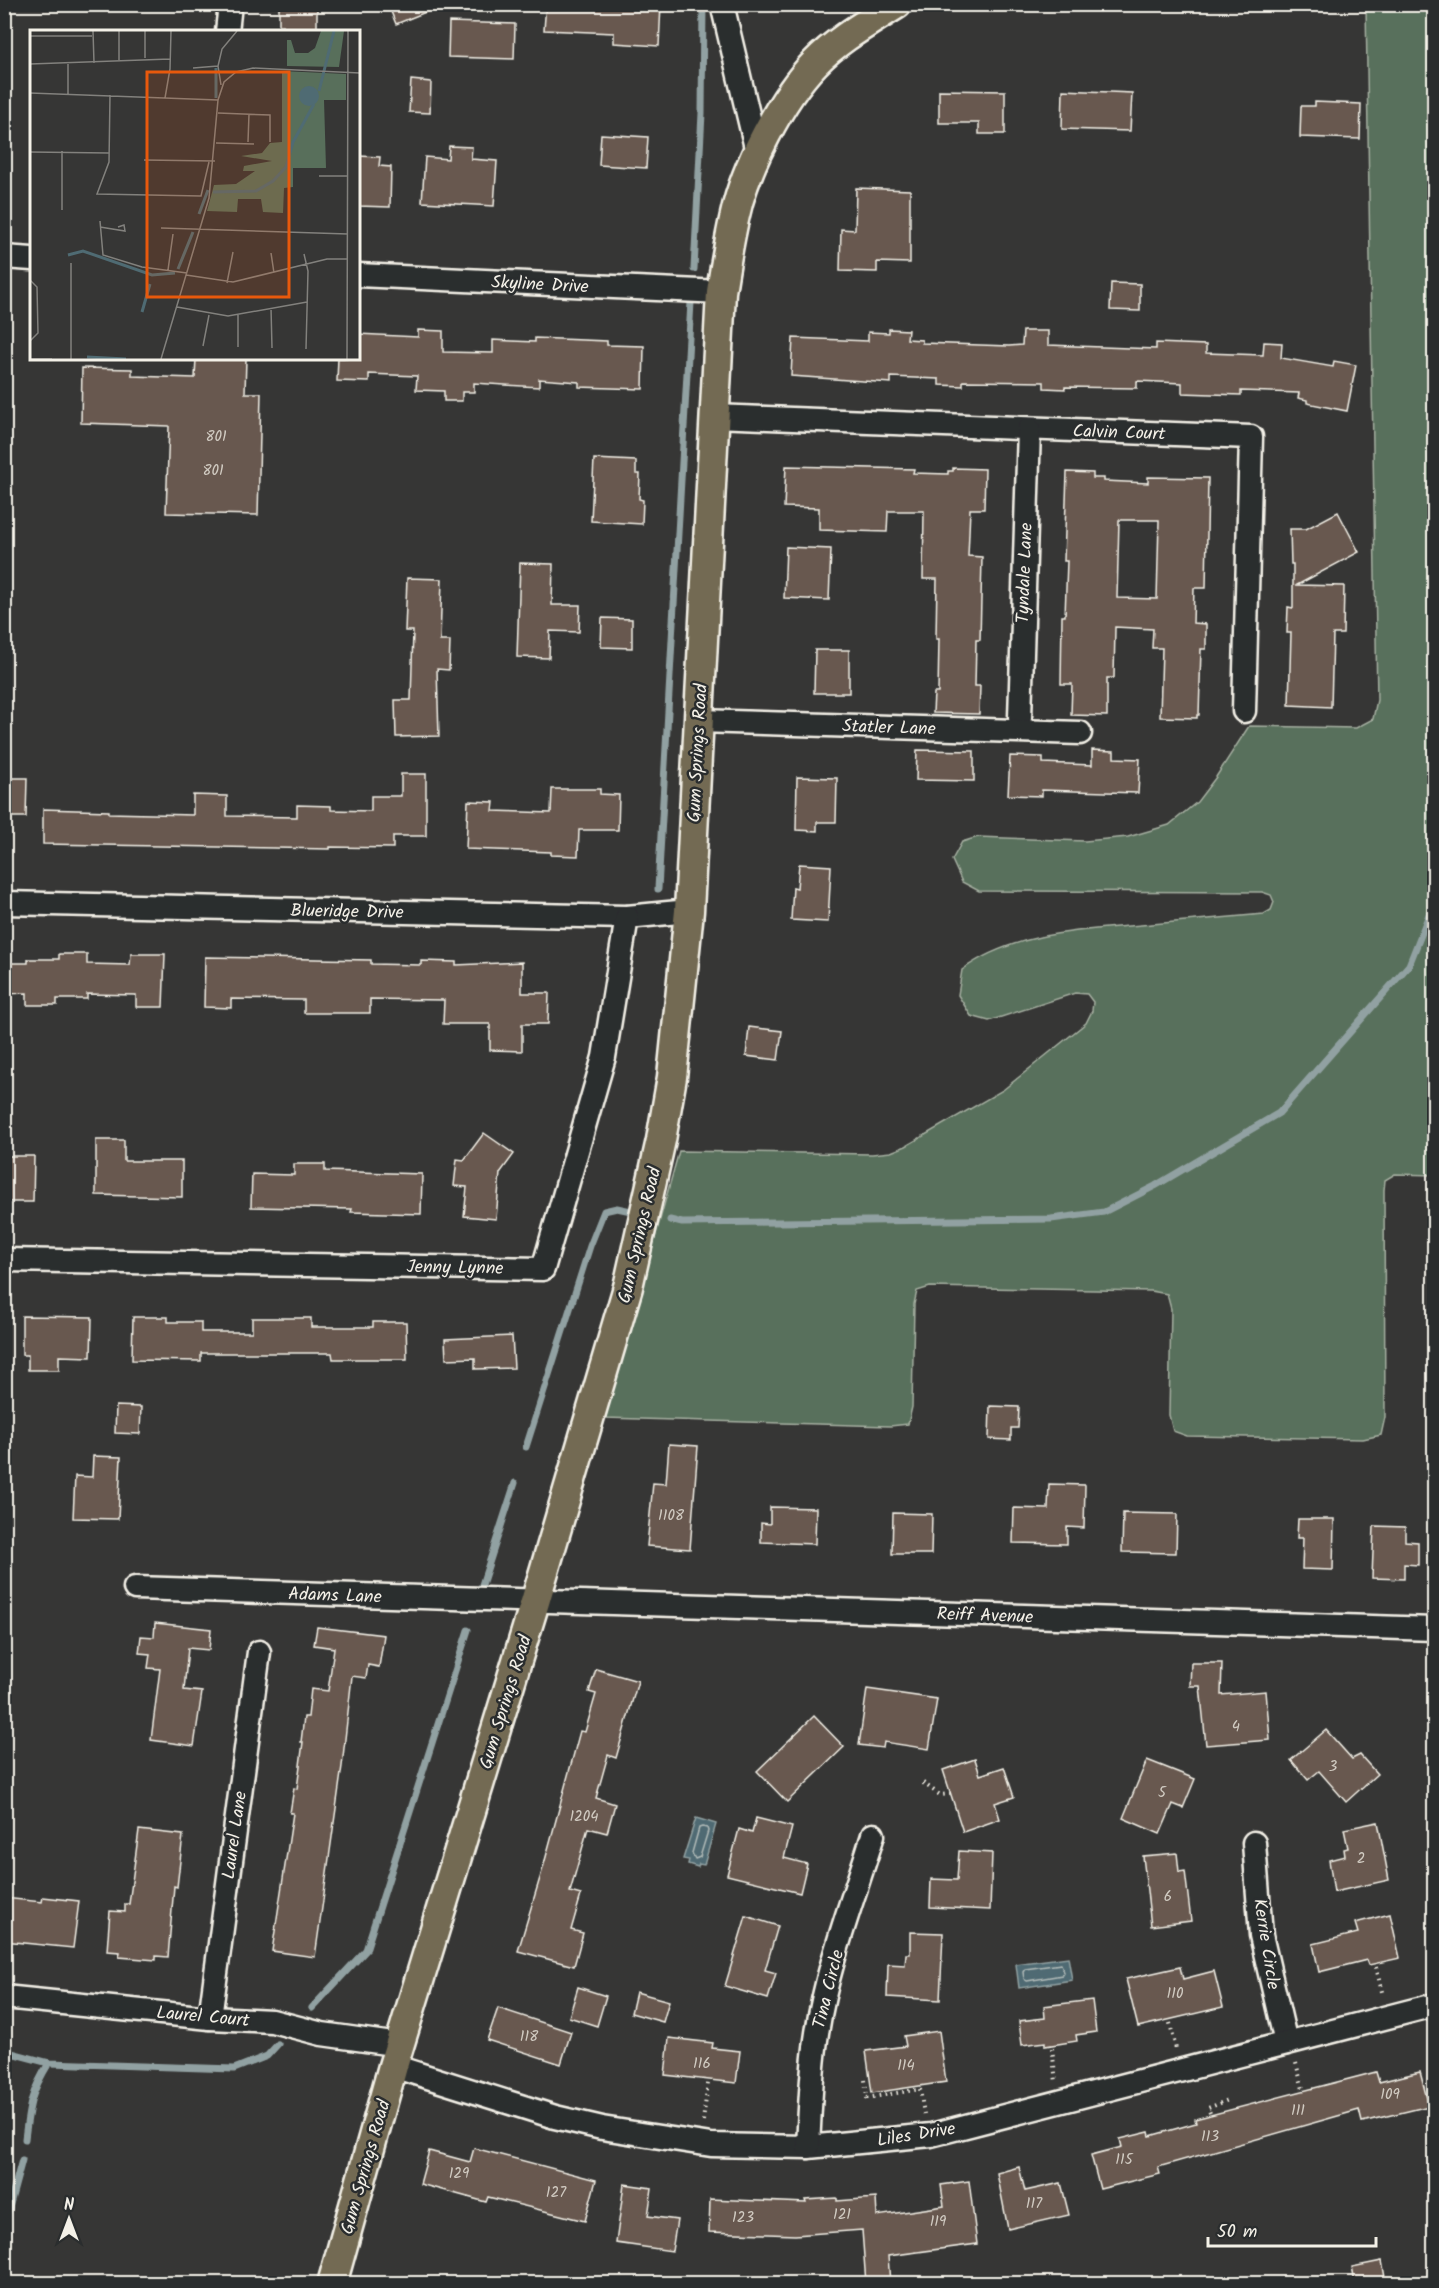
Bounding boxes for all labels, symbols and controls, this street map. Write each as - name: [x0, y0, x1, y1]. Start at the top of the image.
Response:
- inset map: [30, 30, 360, 360]
- street label: Skyline Drive: [490, 268, 589, 303]
- street label: Calvin Court: [1072, 417, 1167, 450]
- house number: 801: [205, 425, 227, 449]
- house number: 801: [202, 459, 224, 483]
- street label: Tyndale Lane: [1009, 522, 1042, 624]
- street label: Gum Springs Road: [680, 682, 717, 823]
- street label: Statler Lane: [842, 712, 936, 745]
- street label: Blueridge Drive: [290, 897, 404, 928]
- street label: Gum Springs Road: [611, 1164, 670, 1306]
- street label: Jenny Lynne: [406, 1253, 504, 1284]
- house number: 1108: [658, 1504, 685, 1528]
- street label: Adams Lane: [288, 1580, 382, 1613]
- street label: Reiff Avenue: [936, 1600, 1034, 1633]
- street label: Gum Springs Road: [472, 1631, 541, 1773]
- house number: 4: [1232, 1715, 1240, 1739]
- house number: 3: [1329, 1755, 1338, 1779]
- house number: 5: [1158, 1781, 1167, 1805]
- street label: Laurel Lane: [215, 1789, 256, 1881]
- house number: 1204: [569, 1805, 599, 1829]
- house number: 2: [1357, 1847, 1365, 1871]
- house number: 6: [1164, 1885, 1172, 1909]
- street label: Kerrie Circle: [1244, 1897, 1287, 1992]
- street label: Tina Circle: [806, 1947, 853, 2032]
- house number: 110: [1167, 1982, 1184, 2006]
- street label: Laurel Court: [155, 1999, 252, 2036]
- house number: 118: [520, 2025, 539, 2049]
- house number: 116: [693, 2052, 711, 2076]
- house number: 114: [897, 2054, 915, 2078]
- house number: 109: [1380, 2083, 1400, 2107]
- street label: Gum Springs Road: [333, 2096, 400, 2238]
- house number: 111: [1291, 2099, 1305, 2123]
- street label: Liles Drive: [875, 2115, 958, 2156]
- house number: 113: [1201, 2125, 1219, 2149]
- house number: 115: [1115, 2148, 1134, 2172]
- house number: 129: [449, 2162, 470, 2186]
- house number: 127: [546, 2181, 567, 2205]
- north arrow: [39, 2189, 99, 2249]
- house number: 117: [1026, 2192, 1043, 2216]
- text: N: [64, 2193, 74, 2218]
- house number: 121: [833, 2203, 851, 2227]
- house number: 123: [732, 2206, 754, 2230]
- house number: 119: [930, 2210, 947, 2234]
- scale bar: [1208, 2210, 1376, 2248]
- text: 50 m: [1217, 2218, 1257, 2247]

